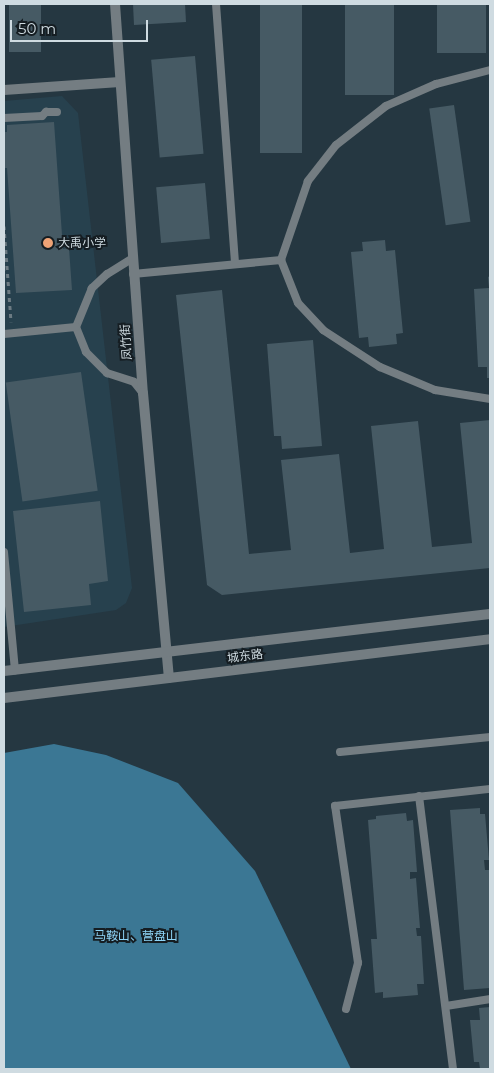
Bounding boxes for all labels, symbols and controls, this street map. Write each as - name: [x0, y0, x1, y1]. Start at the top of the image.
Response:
- scale bar: [12, 10, 150, 42]
- text: 50 m: [18, 19, 56, 38]
- place label: 大禹小学: [58, 236, 106, 250]
- marker: 大禹小学: [42, 237, 54, 249]
- street label: 凤竹街: [118, 324, 134, 360]
- street label: 城东路: [226, 647, 264, 665]
- park label: 马鞍山、营盘山: [94, 929, 178, 943]

